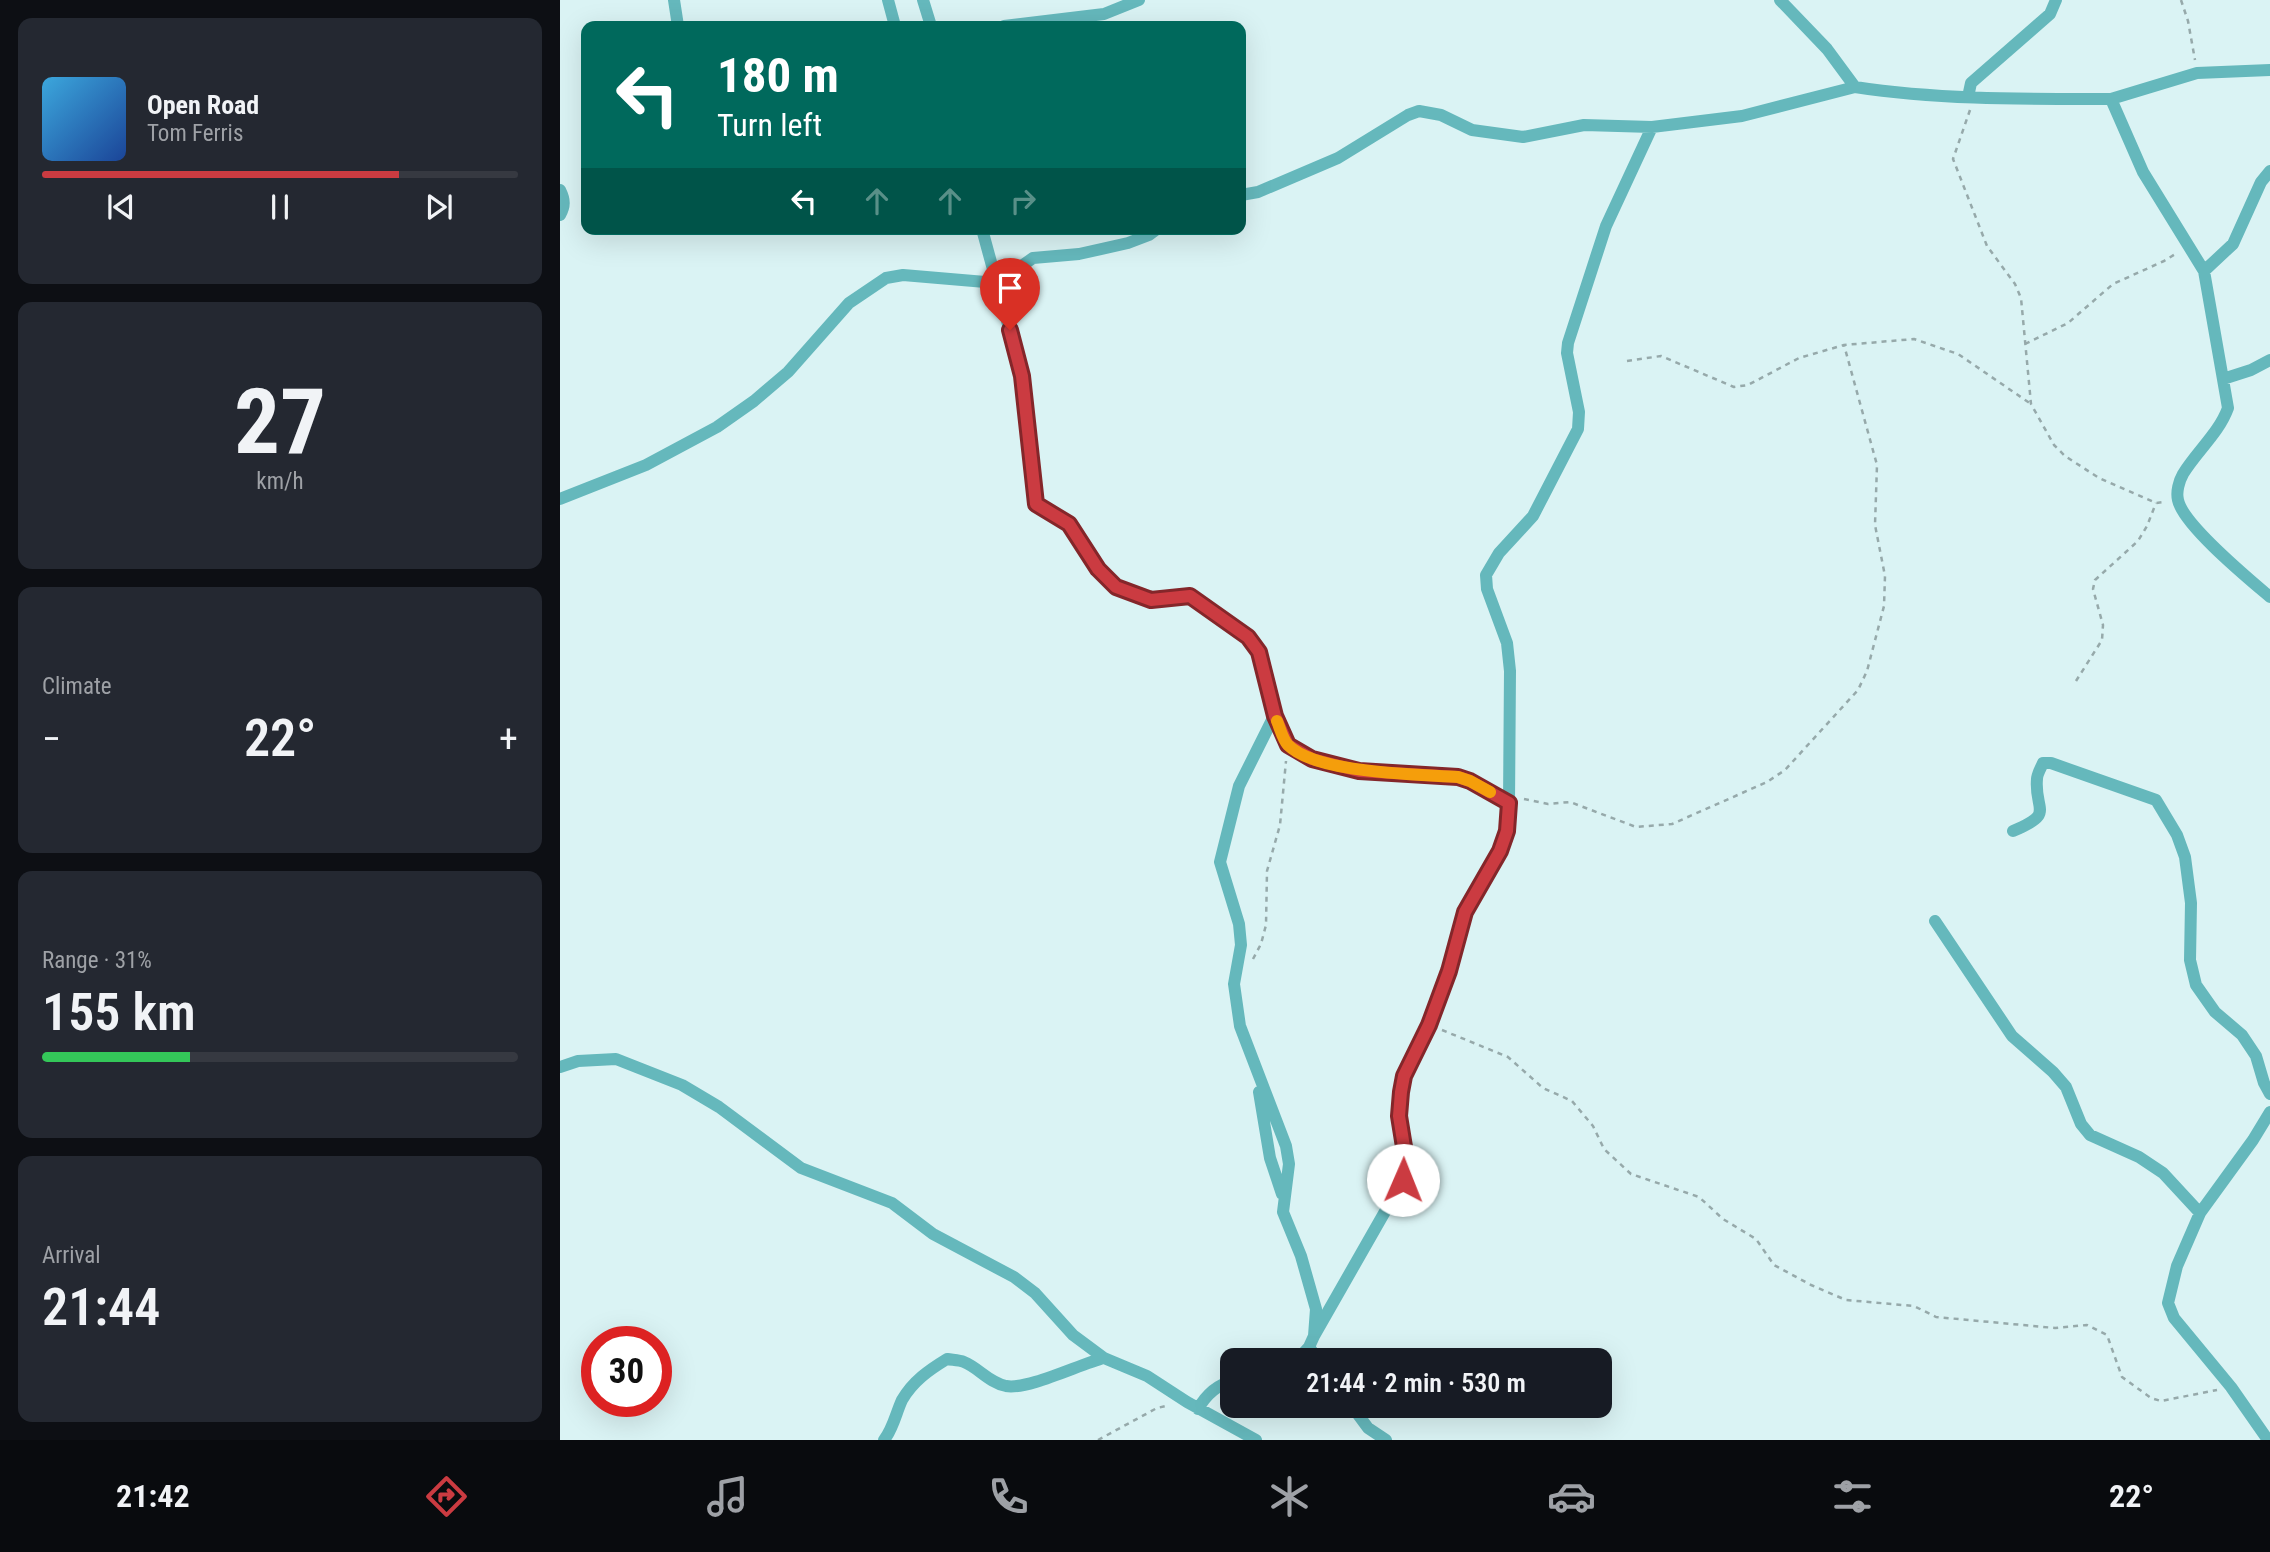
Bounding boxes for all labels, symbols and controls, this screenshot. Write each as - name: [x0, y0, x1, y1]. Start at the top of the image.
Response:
- text: 180 m: [717, 47, 839, 104]
- icon: left: [602, 49, 693, 140]
- text: Open Road: [147, 90, 259, 120]
- text: Turn left: [717, 106, 822, 144]
- text: Tom Ferris: [147, 120, 243, 147]
- icon: left: [785, 182, 823, 220]
- icon: ahead: [858, 182, 896, 220]
- icon: ahead: [931, 182, 969, 220]
- icon: right: [1004, 182, 1042, 220]
- icon: previous: [102, 188, 140, 226]
- icon: pause: [261, 188, 299, 226]
- icon: next: [420, 188, 458, 226]
- pin: [980, 258, 1040, 330]
- icon: arrive: [991, 269, 1029, 307]
- text: 27: [234, 369, 326, 475]
- text: km/h: [256, 468, 304, 495]
- text: Climate: [42, 673, 112, 700]
- text: 22°: [244, 708, 316, 769]
- text: −: [42, 717, 61, 761]
- text: +: [499, 717, 518, 761]
- text: Range · 31%: [42, 947, 152, 974]
- text: 155 km: [42, 982, 196, 1043]
- position arrow: [1366, 1143, 1440, 1217]
- text: Arrival: [42, 1242, 101, 1269]
- text: 21:44: [42, 1277, 160, 1338]
- speed limit sign: 30: [581, 1326, 672, 1417]
- text: 21:44 · 2 min · 530 m: [1306, 1368, 1526, 1398]
- icon: directions: [422, 1472, 471, 1521]
- icon: music: [703, 1472, 752, 1521]
- icon: phone: [984, 1472, 1033, 1521]
- icon: climate: [1265, 1472, 1314, 1521]
- icon: car: [1547, 1472, 1596, 1521]
- icon: filters: [1828, 1472, 1877, 1521]
- text: 21:42: [116, 1477, 190, 1515]
- text: 22°: [2109, 1477, 2154, 1515]

